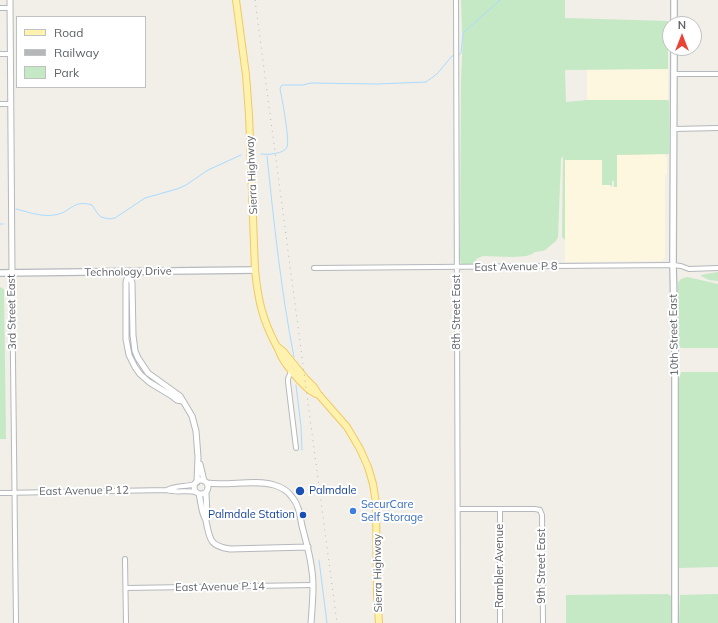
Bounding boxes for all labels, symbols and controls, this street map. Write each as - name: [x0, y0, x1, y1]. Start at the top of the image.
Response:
- legend: [16, 16, 146, 88]
- north arrow: [662, 16, 702, 56]
- text: N: [678, 18, 686, 32]
- text: Road: [54, 25, 83, 40]
- text: Railway: [54, 45, 99, 60]
- text: Park: [54, 65, 79, 80]
- street label: Sierra Highway: [243, 135, 261, 215]
- street label: East Avenue P 8: [474, 260, 558, 274]
- street label: Technology Drive: [84, 265, 172, 279]
- street label: 3rd Street East: [5, 274, 19, 350]
- street label: 8th Street East: [450, 274, 464, 350]
- street label: 10th Street East: [667, 294, 681, 376]
- street label: East Avenue P 12: [39, 484, 129, 498]
- place label: Palmdale: [309, 484, 357, 498]
- marker: Palmdale: [294, 485, 306, 497]
- place label: SecurCare Self Storage: [361, 498, 423, 524]
- marker: SecurCare Self Storage: [348, 506, 358, 516]
- place label: Palmdale Station: [208, 508, 295, 522]
- marker: Palmdale Station: [298, 510, 308, 520]
- street label: Rambler Avenue: [493, 524, 507, 608]
- street label: 9th Street East: [535, 528, 549, 604]
- street label: Sierra Highway: [371, 534, 385, 612]
- street label: East Avenue P 14: [175, 580, 265, 594]

